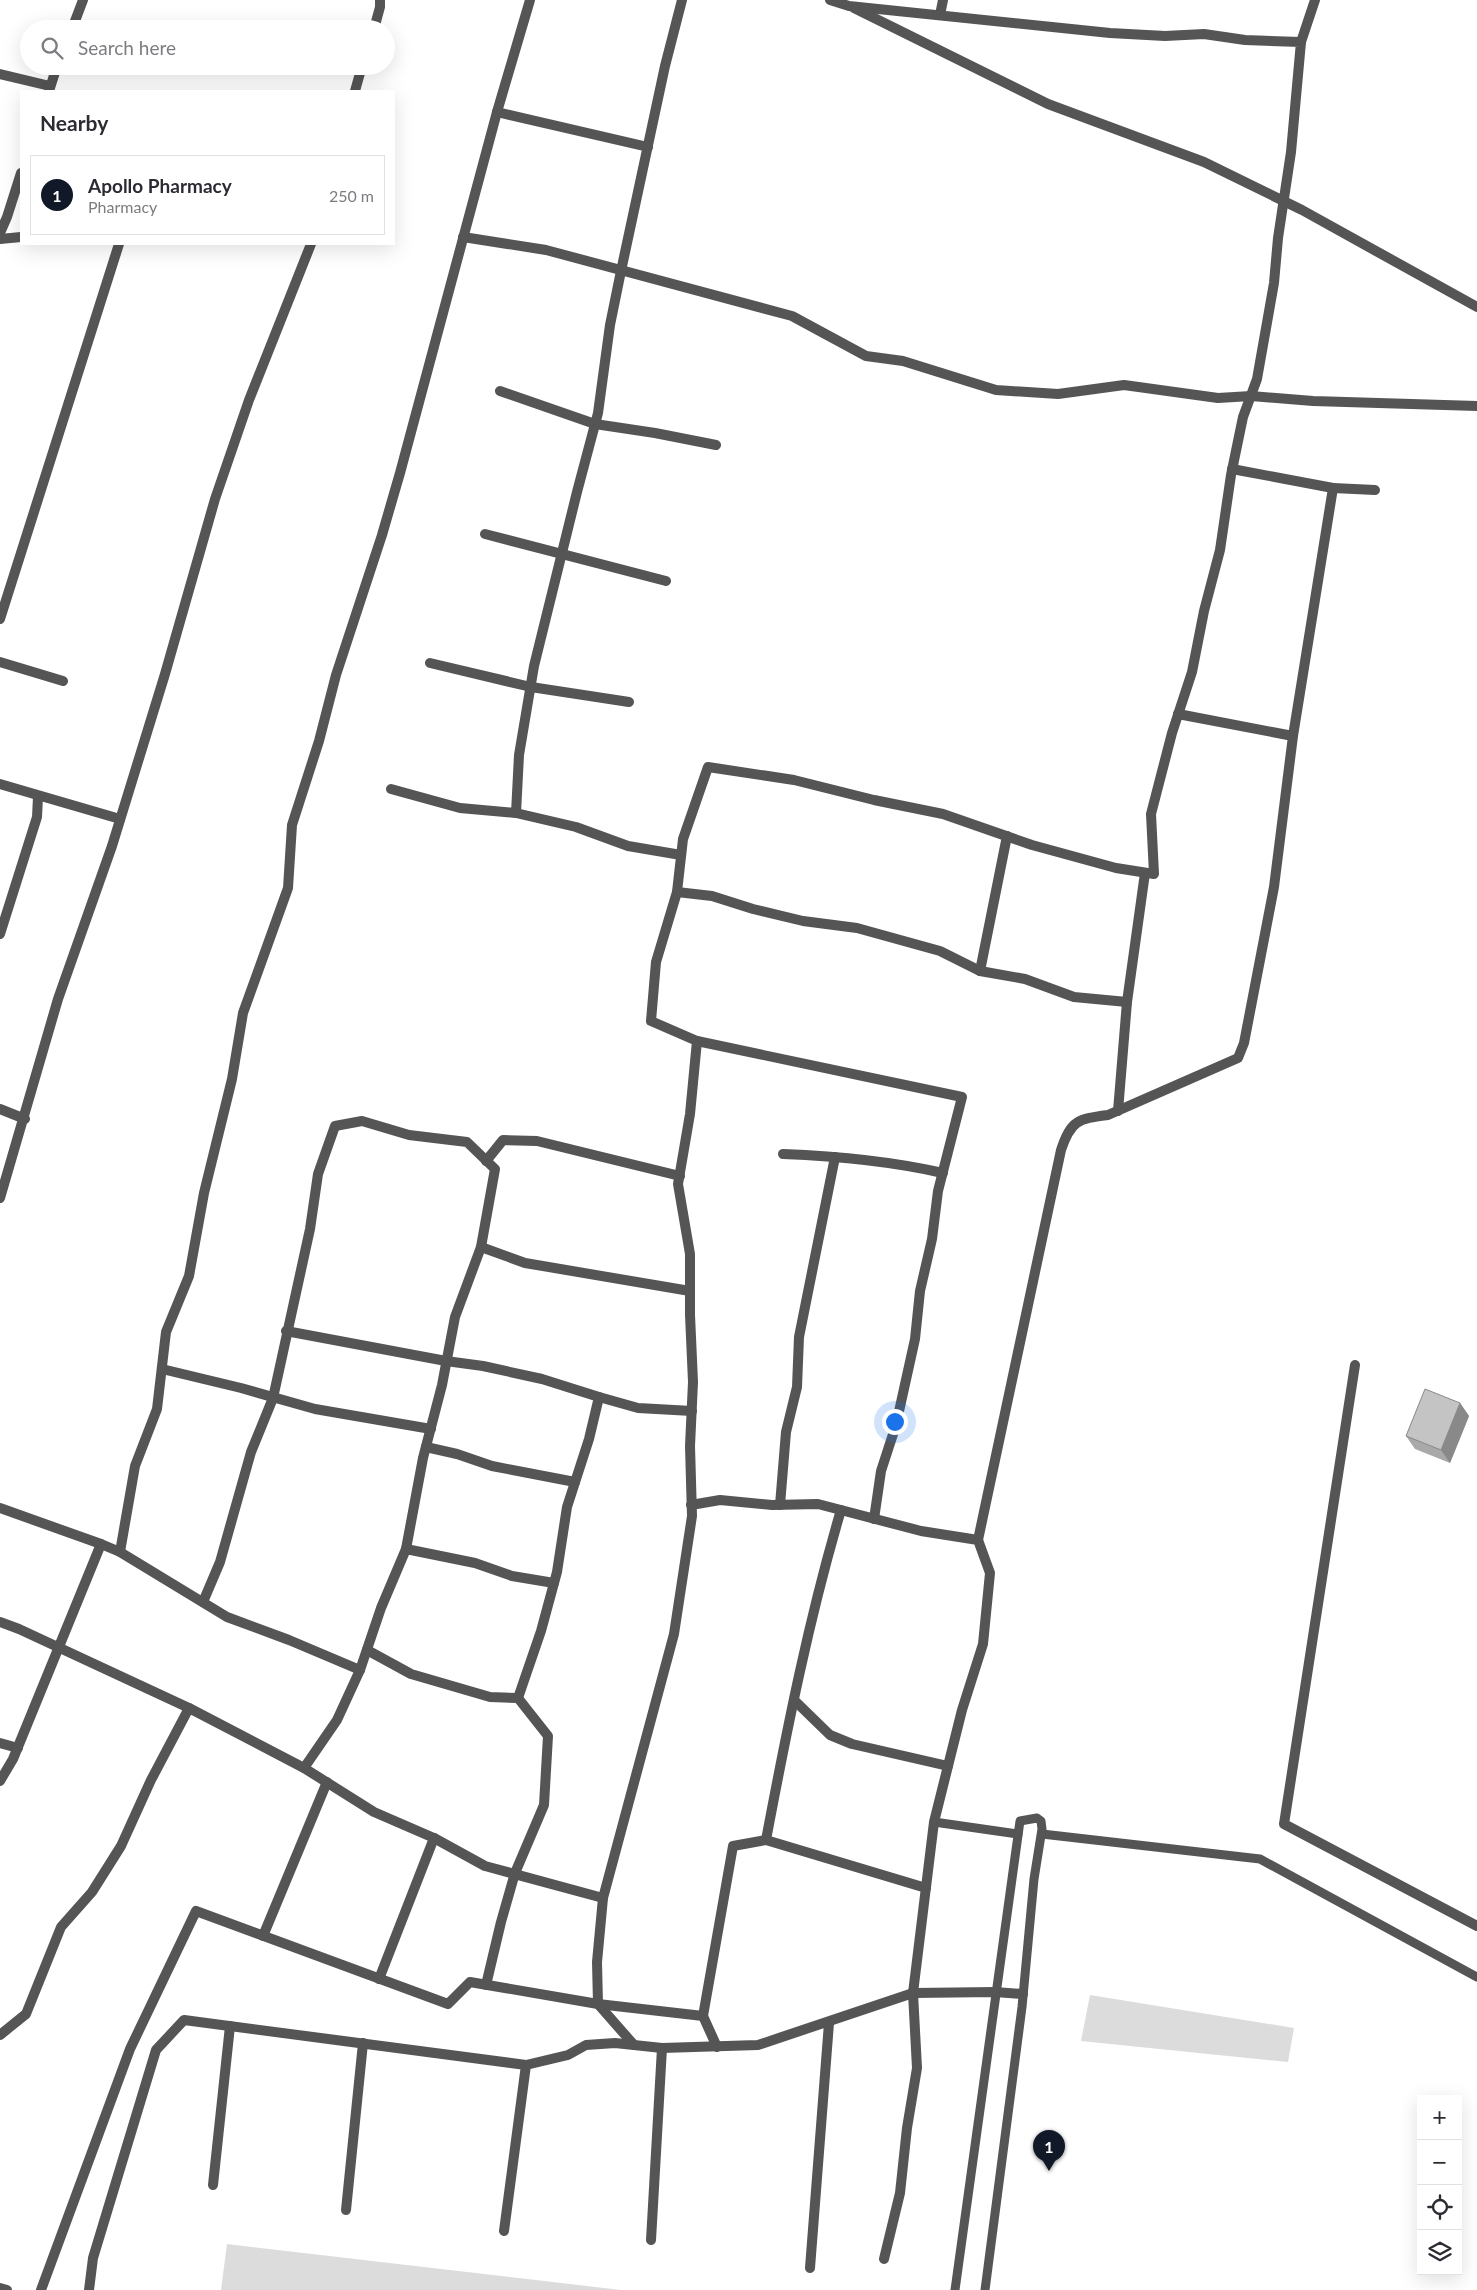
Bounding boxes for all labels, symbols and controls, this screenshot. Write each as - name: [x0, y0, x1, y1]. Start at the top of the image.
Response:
- search box: [20, 20, 395, 75]
- icon: search: [38, 34, 66, 62]
- text: Search here: [78, 36, 176, 59]
- text: Nearby: [40, 110, 108, 135]
- text: Apollo Pharmacy: [88, 174, 232, 197]
- text: 1: [52, 186, 62, 205]
- text: 250 m: [329, 186, 374, 205]
- text: Pharmacy: [88, 197, 157, 216]
- your location: [882, 1409, 908, 1435]
- map controls: [1417, 2095, 1462, 2275]
- button: +: [1417, 2095, 1462, 2140]
- pin: 1: [1033, 2130, 1065, 2171]
- button: −: [1417, 2140, 1462, 2185]
- button: locate: [1417, 2185, 1462, 2230]
- button: layers: [1417, 2230, 1462, 2275]

